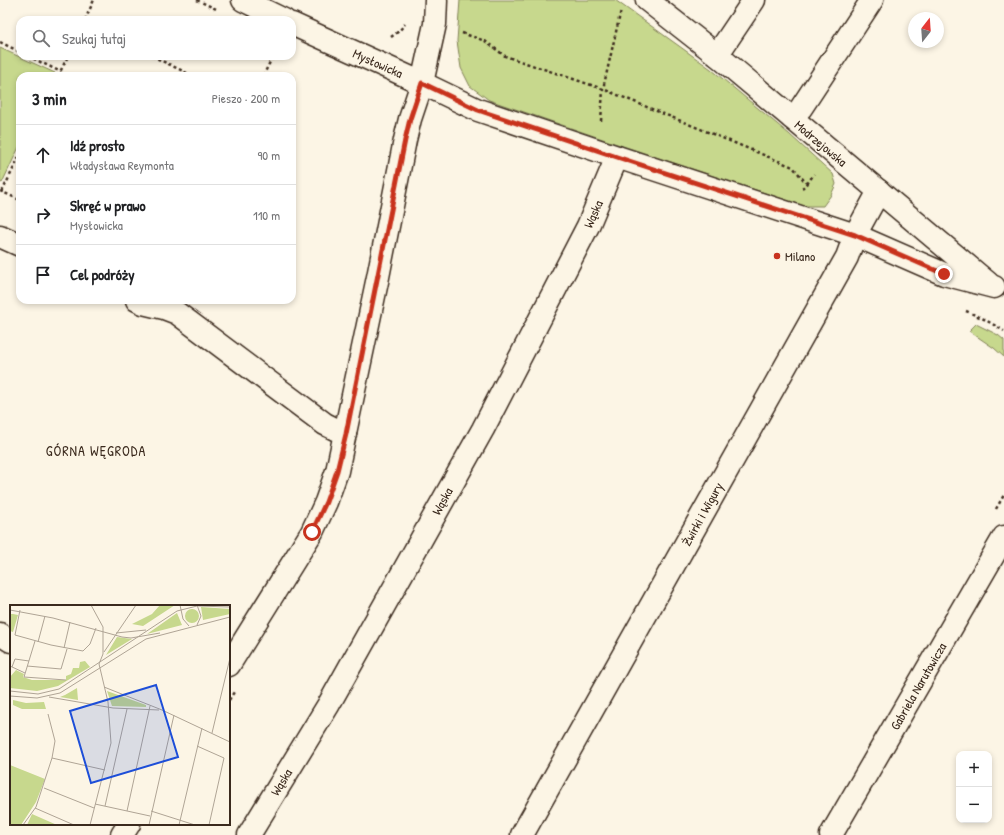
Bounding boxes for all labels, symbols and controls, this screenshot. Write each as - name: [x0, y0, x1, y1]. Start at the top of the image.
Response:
- north arrow: [908, 12, 944, 48]
- search box: [16, 16, 296, 60]
- icon: search: [30, 27, 52, 49]
- text: Szukaj tutaj: [62, 28, 126, 49]
- street label: Mysłowicka: [350, 44, 406, 82]
- text: 3 min: [32, 87, 67, 110]
- text: Pieszo · 200 m: [212, 89, 280, 107]
- street label: Modrzejowska: [791, 116, 851, 170]
- text: Idź prosto: [70, 135, 124, 156]
- icon: ahead: [32, 144, 54, 166]
- text: 90 m: [258, 146, 280, 164]
- text: Władysława Reymonta: [70, 156, 174, 174]
- text: Skręć w prawo: [70, 195, 146, 216]
- street label: Wąska: [579, 197, 607, 231]
- icon: right: [32, 204, 54, 226]
- text: 110 m: [253, 206, 280, 224]
- text: Mysłowicka: [70, 216, 123, 234]
- place label: Milano: [785, 247, 815, 265]
- marker: Milano: [772, 251, 782, 261]
- icon: arrive: [32, 264, 54, 286]
- text: Cel podróży: [70, 264, 135, 285]
- route end: [935, 265, 953, 283]
- district label: GÓRNA WĘGRODA: [46, 441, 146, 460]
- street label: Żwirki i Wigury: [677, 479, 727, 549]
- street label: Wąska: [427, 484, 457, 518]
- route start: [303, 523, 321, 541]
- inset map: [10, 605, 230, 825]
- street label: Gabriela Narutowicza: [886, 639, 950, 733]
- map controls: [956, 751, 992, 823]
- button: +: [956, 751, 992, 787]
- street label: Wąska: [266, 765, 296, 799]
- button: −: [956, 787, 992, 823]

